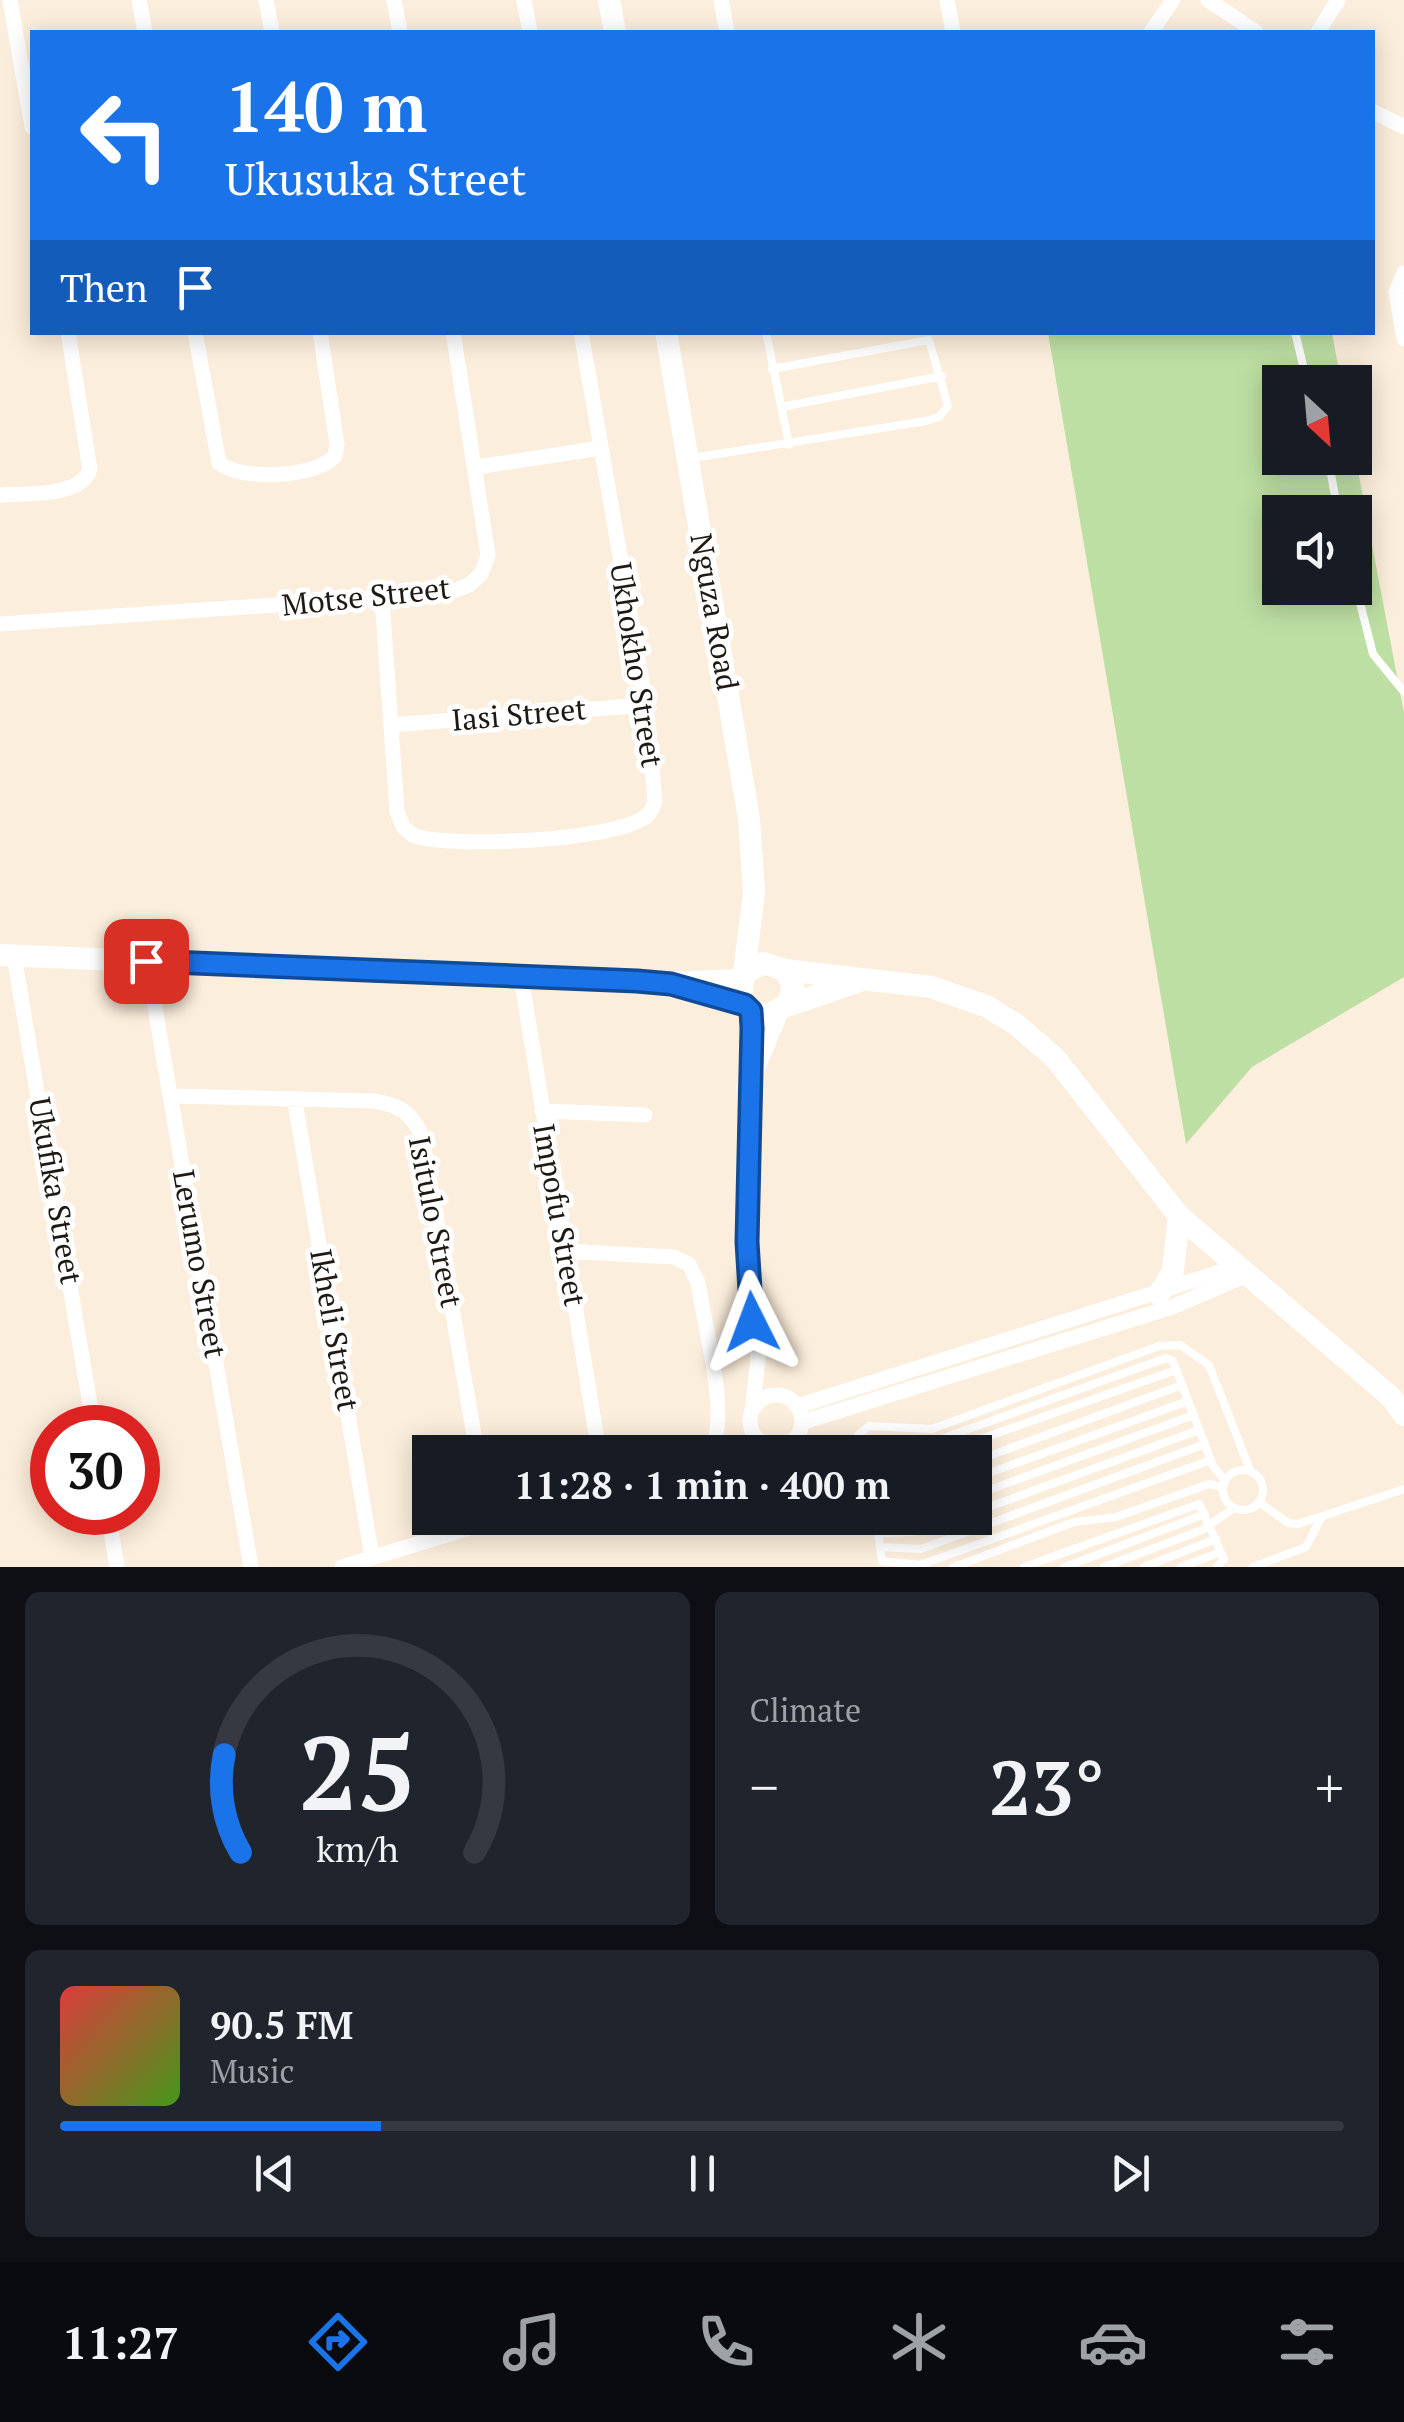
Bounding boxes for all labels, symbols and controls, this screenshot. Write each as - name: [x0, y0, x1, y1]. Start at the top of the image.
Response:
- text: 140 m: [225, 59, 427, 152]
- icon: left: [60, 70, 190, 200]
- text: Ukusuka Street: [225, 148, 527, 208]
- icon: arrive: [168, 260, 223, 315]
- text: Then: [60, 263, 148, 313]
- north arrow: [1262, 365, 1372, 475]
- map controls: [1262, 365, 1372, 605]
- button: sound: [1262, 495, 1372, 605]
- street label: Nguza Road: [681, 530, 748, 694]
- street label: Ukhokho Street: [601, 560, 673, 770]
- street label: Motse Street: [280, 567, 452, 625]
- street label: Iasi Street: [450, 688, 588, 740]
- pin: [104, 919, 189, 1004]
- icon: arrive: [119, 934, 174, 989]
- street label: Ukufika Street: [20, 1094, 92, 1287]
- street label: Impofu Street: [524, 1120, 596, 1309]
- street label: Isitulo Street: [400, 1133, 472, 1311]
- street label: Lerumo Street: [164, 1167, 236, 1361]
- street label: Ikheli Street: [301, 1246, 369, 1414]
- position arrow: [700, 1270, 804, 1374]
- speed limit sign: 30: [30, 1405, 160, 1535]
- text: 11:28 · 1 min · 400 m: [514, 1460, 890, 1510]
- text: Climate: [750, 1689, 861, 1731]
- text: 25: [298, 1702, 416, 1840]
- text: 23°: [989, 1737, 1105, 1836]
- text: −: [750, 1750, 779, 1823]
- text: +: [1315, 1750, 1344, 1823]
- text: km/h: [316, 1825, 399, 1872]
- text: 90.5 FM: [210, 2000, 353, 2050]
- text: Music: [210, 2050, 295, 2092]
- icon: previous: [247, 2146, 302, 2201]
- icon: pause: [675, 2146, 730, 2201]
- icon: next: [1103, 2146, 1158, 2201]
- icon: directions: [303, 2307, 373, 2377]
- icon: music: [497, 2307, 567, 2377]
- icon: phone: [691, 2307, 761, 2377]
- icon: climate: [884, 2307, 954, 2377]
- icon: car: [1078, 2307, 1148, 2377]
- icon: filters: [1272, 2307, 1342, 2377]
- text: 11:27: [62, 2312, 179, 2372]

